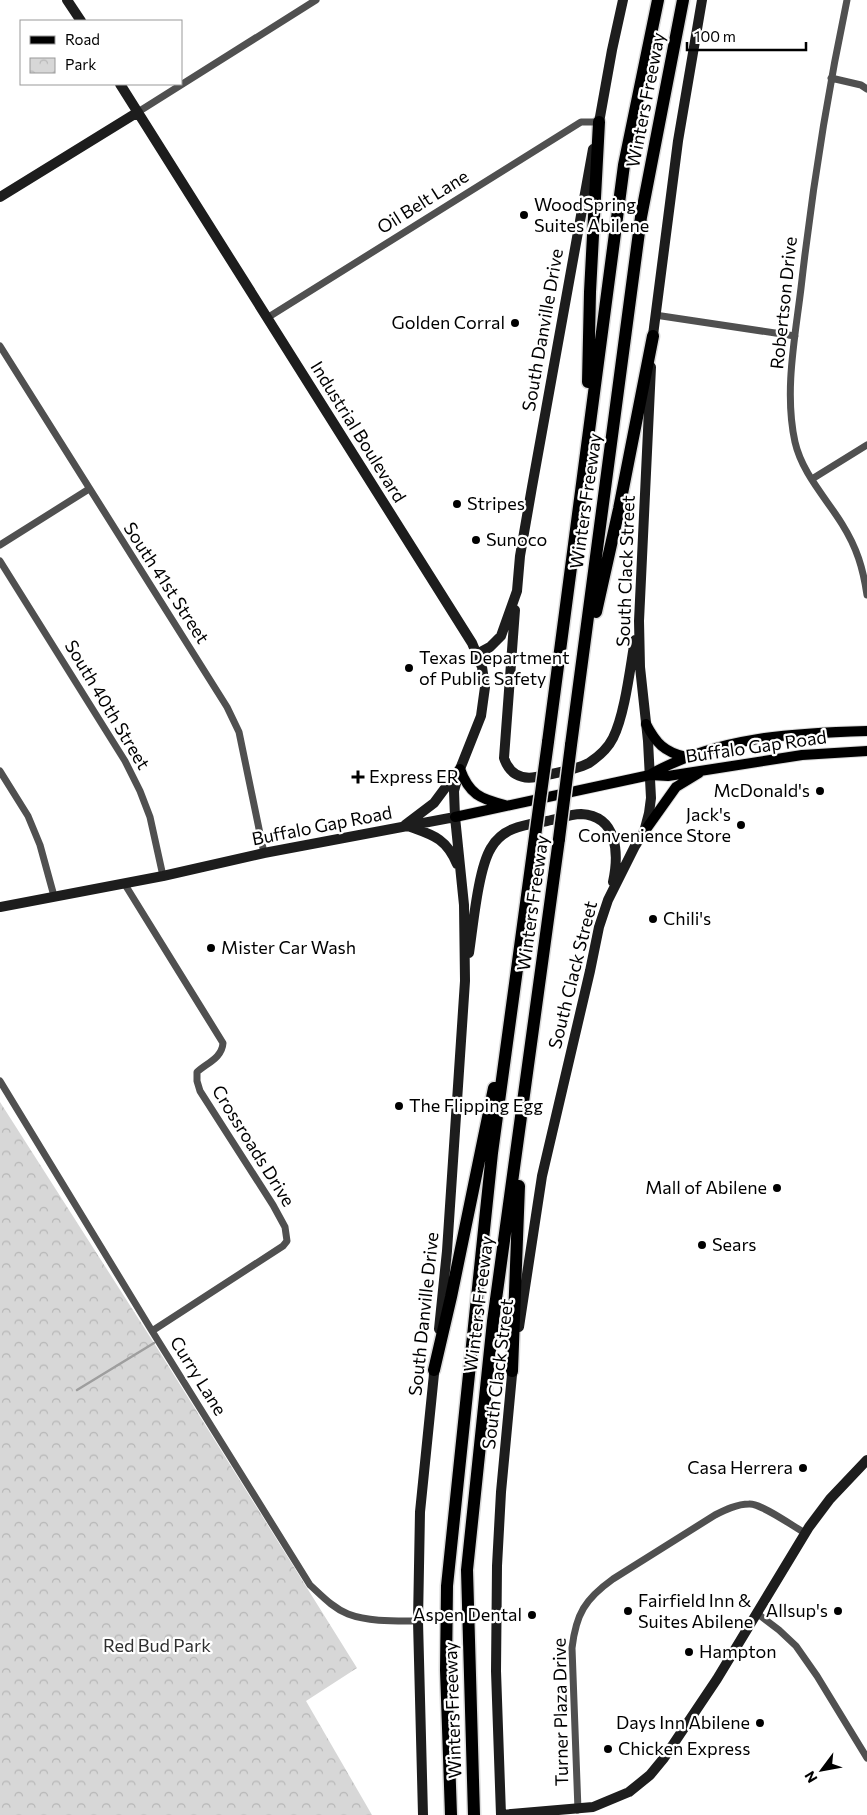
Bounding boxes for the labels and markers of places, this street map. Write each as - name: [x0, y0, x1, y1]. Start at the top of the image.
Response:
- place label: WoodSpring Suites Abilene: [534, 193, 649, 236]
- marker: WoodSpring Suites Abilene: [518, 209, 530, 221]
- place label: Golden Corral: [392, 311, 505, 333]
- marker: Golden Corral: [509, 317, 521, 329]
- place label: Stripes: [467, 492, 525, 514]
- marker: Stripes: [451, 498, 463, 510]
- place label: Sunoco: [486, 528, 547, 550]
- marker: Sunoco: [470, 534, 482, 546]
- place label: Texas Department of Public Safety: [419, 646, 570, 689]
- marker: Texas Department of Public Safety: [403, 662, 415, 674]
- place label: Express ER: [369, 765, 459, 787]
- marker: Express ER: [351, 770, 365, 784]
- place label: McDonald's: [713, 779, 810, 801]
- marker: McDonald's: [814, 785, 826, 797]
- place label: Jack's Convenience Store: [578, 803, 731, 846]
- marker: Jack's Convenience Store: [735, 819, 747, 831]
- place label: Chili's: [663, 907, 711, 929]
- marker: Chili's: [647, 913, 659, 925]
- place label: Mister Car Wash: [221, 936, 356, 958]
- marker: Mister Car Wash: [205, 942, 217, 954]
- place label: The Flipping Egg: [409, 1094, 543, 1116]
- marker: The Flipping Egg: [393, 1100, 405, 1112]
- place label: Mall of Abilene: [645, 1176, 767, 1198]
- marker: Mall of Abilene: [771, 1182, 783, 1194]
- place label: Sears: [712, 1233, 757, 1255]
- marker: Sears: [696, 1239, 708, 1251]
- place label: Casa Herrera: [687, 1456, 793, 1478]
- marker: Casa Herrera: [797, 1462, 809, 1474]
- place label: Fairfield Inn & Suites Abilene: [638, 1589, 753, 1632]
- place label: Allsup's: [766, 1599, 828, 1621]
- place label: Aspen Dental: [413, 1603, 522, 1625]
- marker: Fairfield Inn & Suites Abilene: [622, 1605, 634, 1617]
- marker: Allsup's: [832, 1605, 844, 1617]
- marker: Aspen Dental: [526, 1609, 538, 1621]
- place label: Hampton: [699, 1640, 776, 1662]
- marker: Hampton: [683, 1646, 695, 1658]
- place label: Days Inn Abilene: [616, 1711, 750, 1733]
- marker: Days Inn Abilene: [754, 1717, 766, 1729]
- place label: Chicken Express: [618, 1737, 750, 1759]
- marker: Chicken Express: [602, 1743, 614, 1755]

